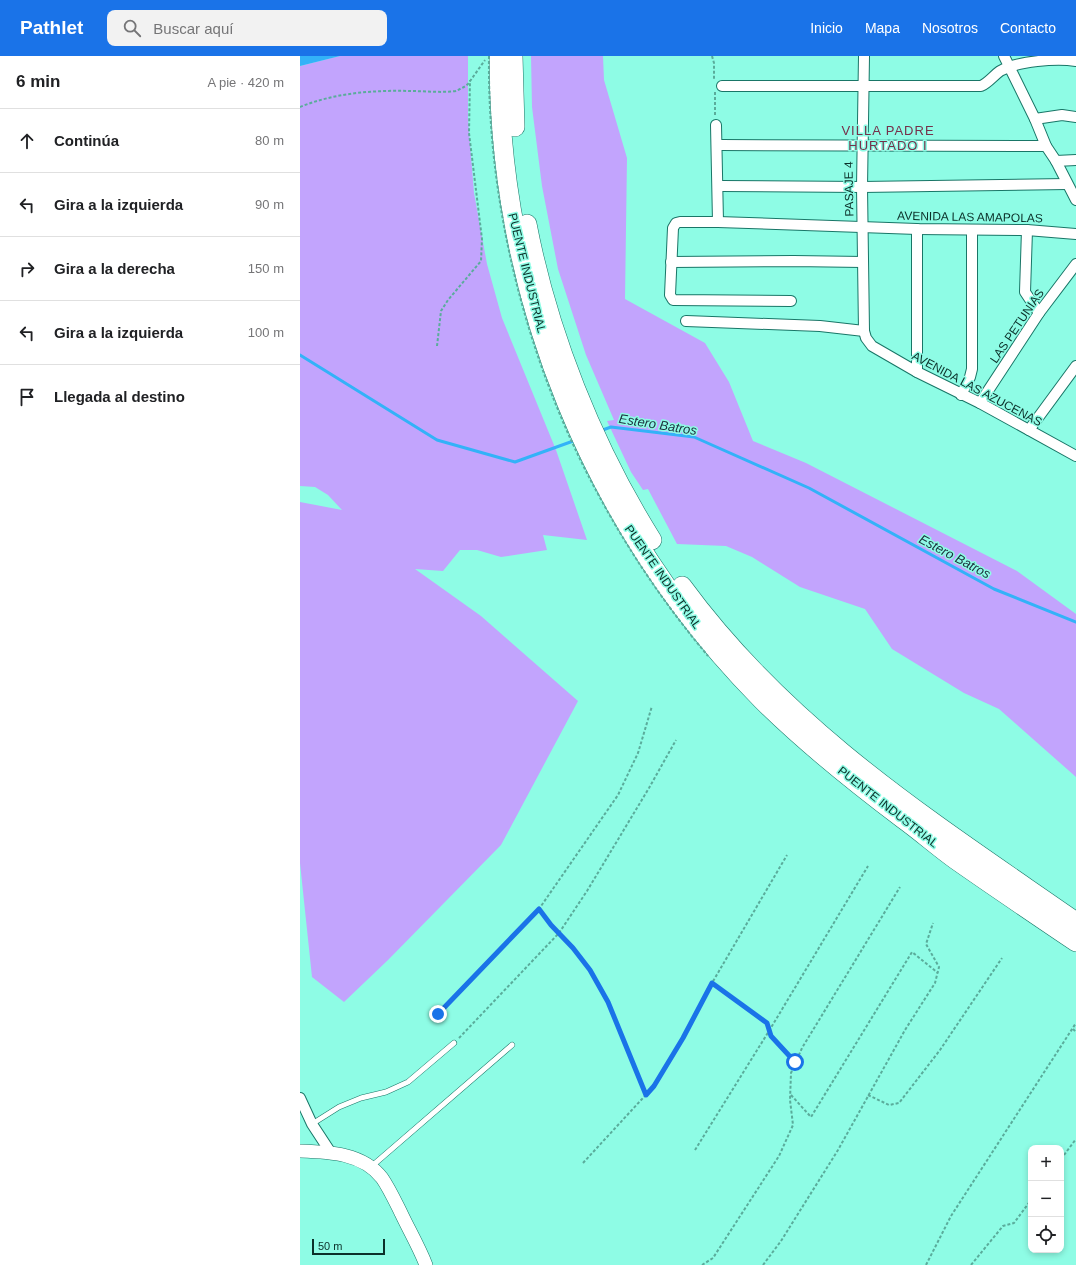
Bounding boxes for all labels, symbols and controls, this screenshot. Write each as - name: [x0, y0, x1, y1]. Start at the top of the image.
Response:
- search box: [107, 10, 387, 46]
- text: Pathlet: [20, 17, 83, 38]
- icon: search: [121, 17, 143, 39]
- text: Buscar aquí: [153, 20, 233, 37]
- text: Inicio: [810, 20, 843, 36]
- text: Mapa: [865, 20, 900, 36]
- text: Nosotros: [922, 20, 978, 36]
- text: Contacto: [1000, 20, 1056, 36]
- text: 6 min: [16, 72, 60, 91]
- text: A pie · 420 m: [207, 75, 284, 90]
- district label: VILLA PADRE HURTADO I: [841, 123, 935, 153]
- icon: ahead: [16, 130, 38, 152]
- text: Continúa: [54, 132, 119, 149]
- text: 80 m: [255, 133, 284, 148]
- street label: PASAJE 4: [842, 161, 856, 217]
- icon: left: [16, 194, 38, 216]
- text: Gira a la izquierda: [54, 196, 183, 213]
- text: 90 m: [255, 197, 284, 212]
- street label: AVENIDA LAS AMAPOLAS: [897, 209, 1043, 225]
- street label: PUENTE INDUSTRIAL: [505, 211, 549, 335]
- icon: right: [16, 258, 38, 280]
- text: Gira a la derecha: [54, 260, 175, 277]
- text: 150 m: [248, 261, 284, 276]
- street label: LAS PETUNIAS: [987, 286, 1047, 366]
- icon: left: [16, 322, 38, 344]
- text: Gira a la izquierda: [54, 324, 183, 341]
- text: 100 m: [248, 325, 284, 340]
- street label: AVENIDA LAS AZUCENAS: [910, 349, 1044, 429]
- icon: arrive: [16, 386, 38, 408]
- text: Llegada al destino: [54, 388, 185, 405]
- water label: Estero Batros: [618, 411, 698, 438]
- street label: PUENTE INDUSTRIAL: [622, 522, 704, 632]
- water label: Estero Batros: [916, 531, 993, 582]
- street label: PUENTE INDUSTRIAL: [835, 764, 941, 851]
- route end: [429, 1005, 447, 1023]
- route start: [786, 1053, 804, 1071]
- map controls: [1028, 1145, 1064, 1253]
- button: +: [1028, 1145, 1064, 1181]
- button: −: [1028, 1181, 1064, 1217]
- button: locate: [1028, 1217, 1064, 1253]
- scale bar: [312, 1237, 385, 1256]
- text: 50 m: [318, 1240, 342, 1252]

